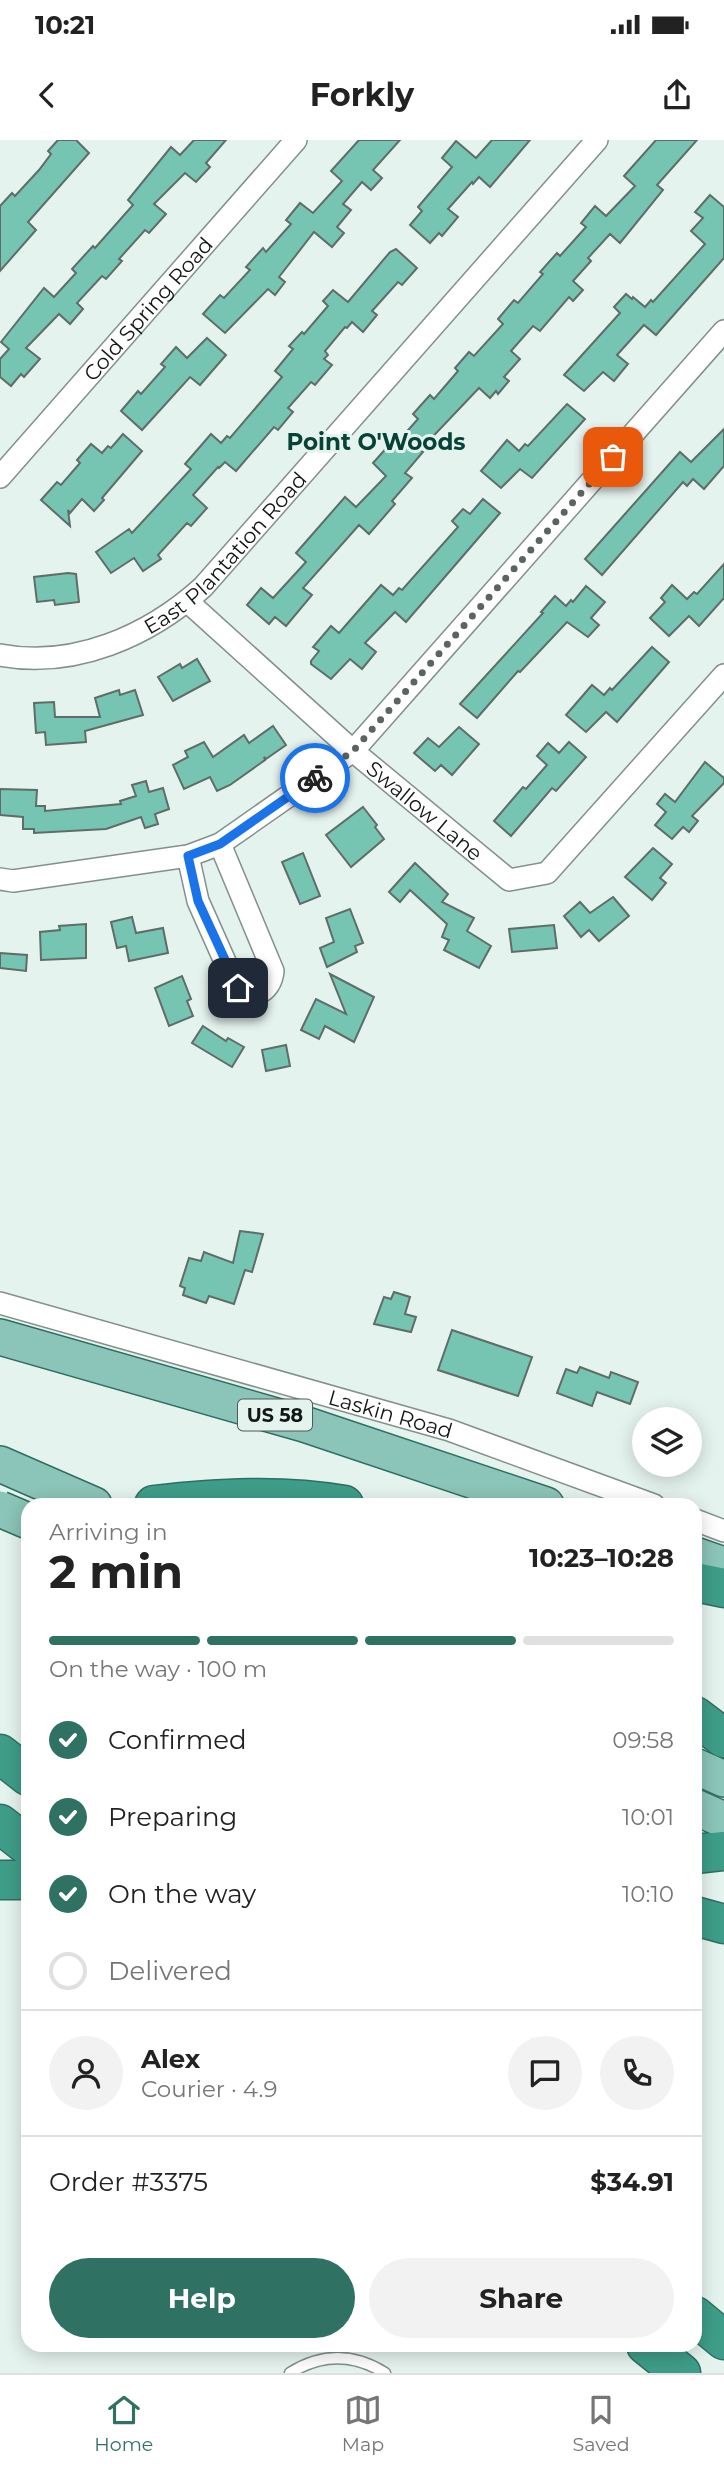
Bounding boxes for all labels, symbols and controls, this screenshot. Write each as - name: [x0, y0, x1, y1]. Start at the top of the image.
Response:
- text: 10:21: [35, 9, 95, 41]
- text: Forkly: [310, 75, 414, 114]
- icon: back: [28, 76, 66, 114]
- icon: share: [658, 76, 696, 114]
- street label: Cold Spring Road: [78, 232, 218, 386]
- pin: [583, 427, 643, 487]
- district label: Point O'Woods: [286, 428, 466, 456]
- icon: bag: [594, 438, 632, 476]
- street label: East Plantation Road: [139, 467, 311, 639]
- courier: [280, 743, 350, 813]
- street label: Swallow Lane: [362, 755, 488, 866]
- icon: bike: [296, 759, 334, 797]
- pin: [208, 958, 268, 1018]
- icon: home: [219, 969, 257, 1007]
- street label: Laskin Road: [326, 1384, 456, 1443]
- road number: US 58: [238, 1400, 312, 1430]
- map controls: [632, 1407, 702, 1477]
- button: layers: [632, 1407, 702, 1477]
- text: Arriving in: [49, 1518, 168, 1546]
- text: 10:23–10:28: [529, 1542, 674, 1574]
- text: 2 min: [49, 1543, 183, 1600]
- text: On the way · 100 m: [49, 1655, 267, 1683]
- icon: check: [49, 1721, 87, 1759]
- text: Confirmed: [108, 1724, 247, 1756]
- text: 09:58: [612, 1726, 674, 1754]
- icon: check: [49, 1798, 87, 1836]
- text: Preparing: [108, 1801, 237, 1833]
- text: 10:01: [622, 1803, 674, 1831]
- icon: check: [49, 1875, 87, 1913]
- text: On the way: [108, 1878, 256, 1910]
- text: 10:10: [622, 1880, 674, 1908]
- text: Delivered: [108, 1955, 232, 1987]
- button: person: [49, 2036, 123, 2110]
- button: chat: [508, 2036, 582, 2110]
- button: phone: [600, 2036, 674, 2110]
- text: Alex: [141, 2043, 200, 2075]
- text: Courier · 4.9: [141, 2075, 277, 2103]
- text: Order #3375: [49, 2166, 208, 2198]
- text: $34.91: [590, 2166, 674, 2198]
- button: Help: [49, 2258, 355, 2338]
- button: Share: [369, 2258, 674, 2338]
- tab: Home: [94, 2391, 153, 2456]
- tab: Map: [342, 2391, 384, 2456]
- tab: Saved: [573, 2391, 630, 2456]

